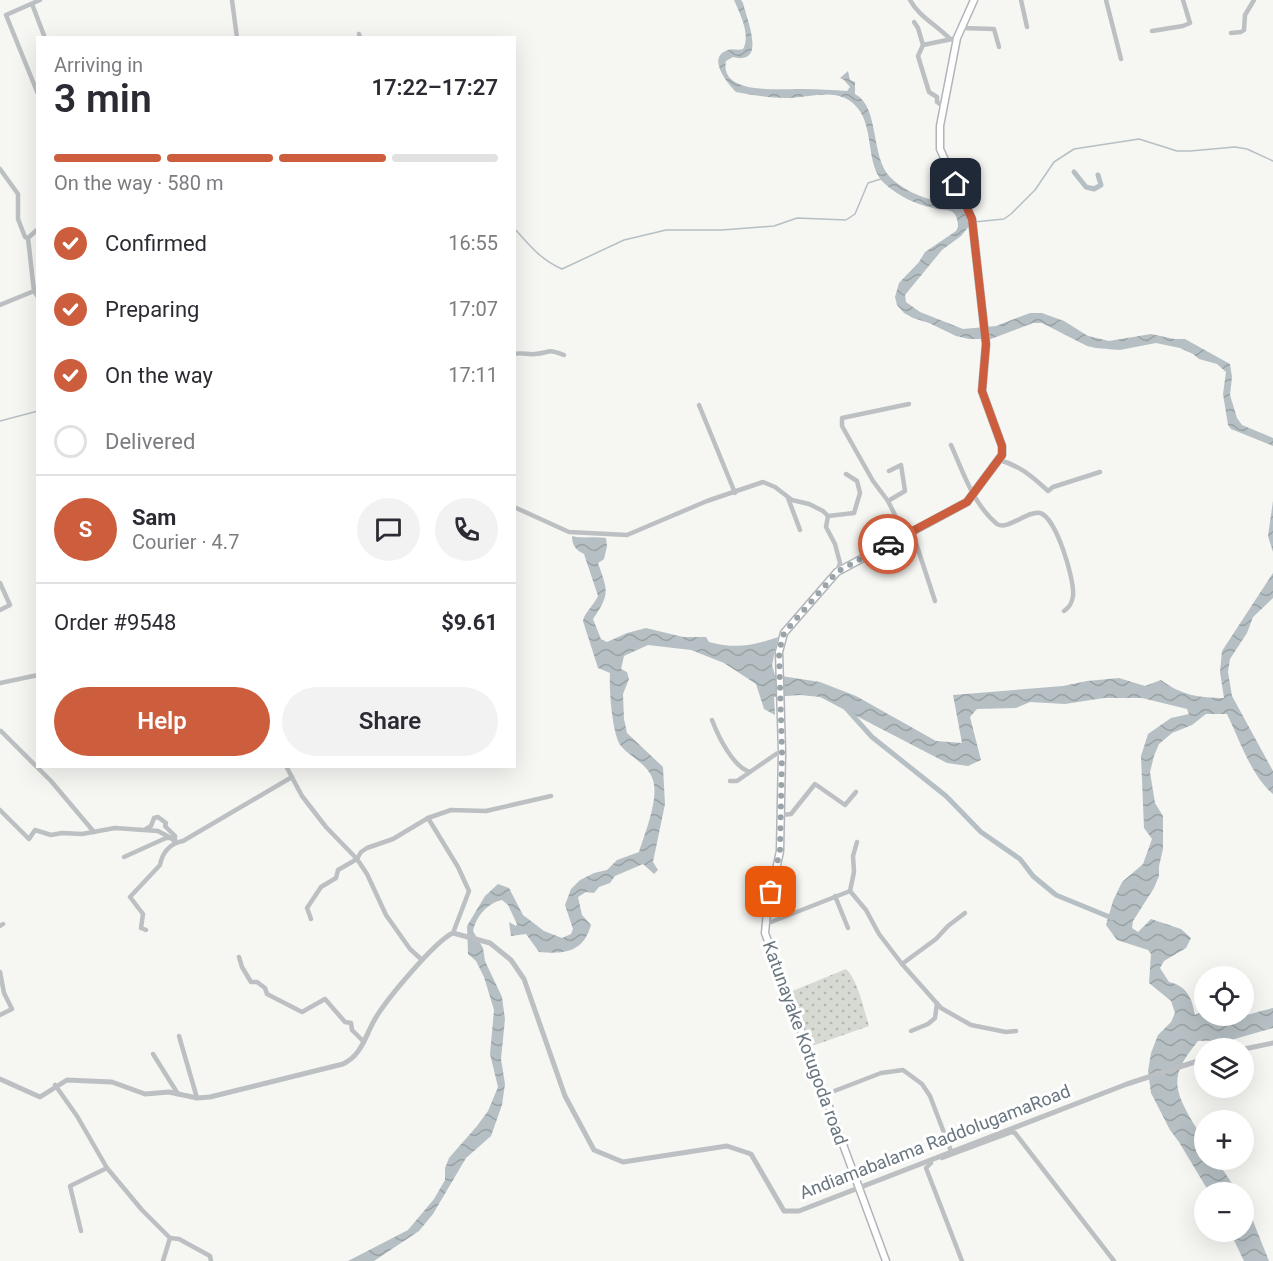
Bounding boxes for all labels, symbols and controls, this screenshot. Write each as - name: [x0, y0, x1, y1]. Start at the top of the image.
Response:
- text: Arriving in: [54, 53, 143, 77]
- text: 17:22–17:27: [371, 75, 498, 100]
- text: 3 min: [54, 76, 152, 122]
- pin: [930, 158, 981, 209]
- icon: home: [939, 167, 972, 200]
- text: On the way · 580 m: [54, 171, 223, 195]
- icon: check: [54, 227, 87, 260]
- text: Confirmed: [105, 231, 207, 256]
- text: 16:55: [448, 231, 498, 255]
- icon: check: [54, 293, 87, 326]
- text: Preparing: [105, 297, 199, 322]
- text: 17:07: [448, 297, 498, 321]
- icon: check: [54, 359, 87, 392]
- text: On the way: [105, 363, 213, 388]
- text: 17:11: [448, 363, 498, 387]
- text: Delivered: [105, 429, 195, 454]
- button: chat: [357, 498, 420, 561]
- button: phone: [435, 498, 498, 561]
- text: Sam: [132, 505, 176, 530]
- courier: [858, 514, 918, 574]
- text: S: [79, 517, 92, 542]
- icon: car: [872, 528, 905, 561]
- text: Courier · 4.7: [132, 530, 239, 554]
- text: Order #9548: [54, 610, 176, 635]
- text: $9.61: [441, 610, 498, 635]
- button: Help: [54, 687, 270, 756]
- button: Share: [282, 687, 498, 756]
- pin: [745, 866, 796, 917]
- icon: bag: [754, 875, 787, 908]
- street label: Katunayake Kotugoda road: [759, 938, 852, 1148]
- map controls: [1194, 966, 1254, 1242]
- button: locate: [1194, 966, 1254, 1026]
- button: layers: [1194, 1038, 1254, 1098]
- street label: Andiamabalama RaddolugamaRoad: [797, 1080, 1073, 1203]
- button: +: [1194, 1110, 1254, 1170]
- button: −: [1194, 1182, 1254, 1242]

